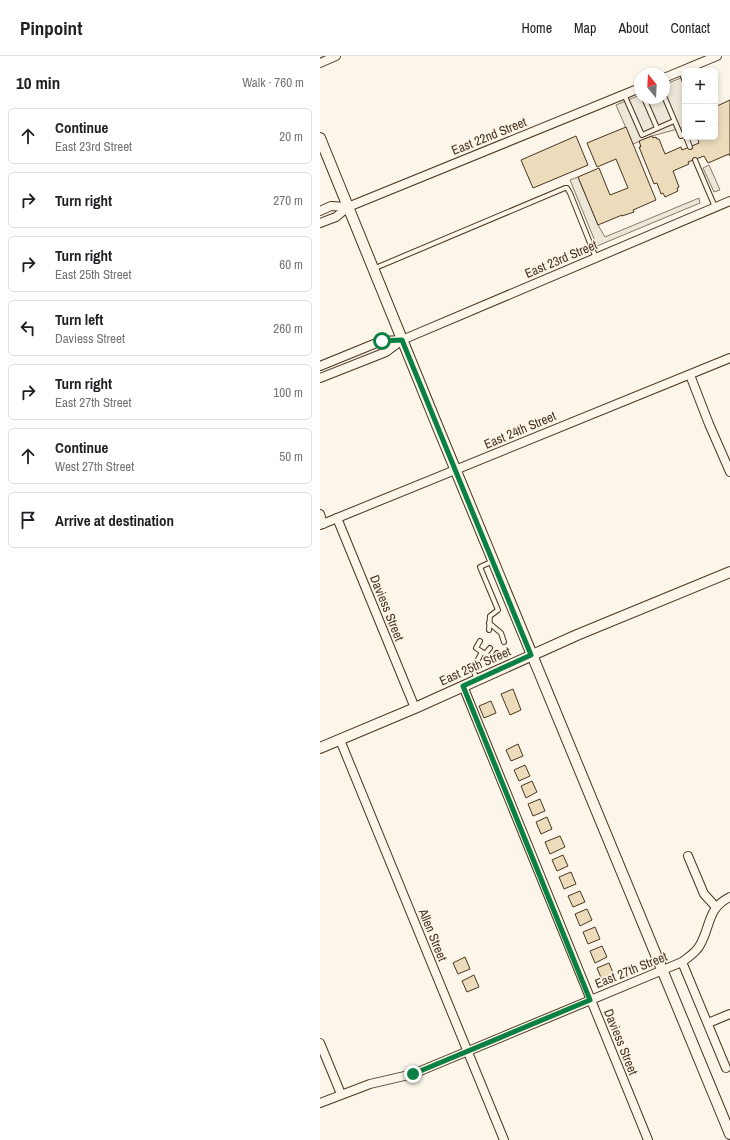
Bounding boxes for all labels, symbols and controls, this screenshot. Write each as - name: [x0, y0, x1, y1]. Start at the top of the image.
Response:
- text: Pinpoint: [20, 15, 82, 41]
- text: Home: [521, 19, 552, 37]
- text: Map: [574, 19, 596, 37]
- text: About: [618, 19, 648, 37]
- text: Contact: [670, 19, 710, 37]
- north arrow: [634, 68, 670, 104]
- map controls: [682, 68, 718, 140]
- button: +: [682, 68, 718, 104]
- text: 10 min: [16, 71, 60, 94]
- text: Walk · 760 m: [242, 74, 304, 91]
- button: −: [682, 104, 718, 140]
- street label: East 22nd Street: [449, 113, 529, 159]
- text: Continue: [55, 117, 108, 138]
- icon: ahead: [17, 125, 39, 147]
- text: 20 m: [279, 128, 303, 145]
- text: East 23rd Street: [55, 138, 132, 155]
- icon: right: [17, 189, 39, 211]
- text: Turn right: [55, 190, 112, 211]
- text: 270 m: [273, 192, 303, 209]
- street label: East 23rd Street: [522, 236, 600, 282]
- text: Turn right: [55, 245, 112, 266]
- icon: right: [17, 253, 39, 275]
- text: 60 m: [279, 256, 303, 273]
- text: East 25th Street: [55, 266, 131, 283]
- text: Turn left: [55, 309, 103, 330]
- icon: left: [17, 317, 39, 339]
- text: 260 m: [273, 320, 303, 337]
- text: Daviess Street: [55, 330, 125, 347]
- route start: [373, 332, 391, 350]
- text: Turn right: [55, 373, 112, 394]
- icon: right: [17, 381, 39, 403]
- text: 100 m: [273, 384, 303, 401]
- text: East 27th Street: [55, 394, 131, 411]
- street label: East 24th Street: [481, 407, 559, 453]
- text: Continue: [55, 437, 108, 458]
- icon: ahead: [17, 445, 39, 467]
- text: 50 m: [279, 448, 303, 465]
- text: West 27th Street: [55, 458, 134, 475]
- icon: arrive: [17, 509, 39, 531]
- text: Arrive at destination: [55, 510, 174, 531]
- street label: Daviess Street: [366, 572, 408, 644]
- street label: East 25th Street: [437, 643, 513, 689]
- street label: Allen Street: [414, 905, 451, 964]
- street label: East 27th Street: [592, 948, 670, 992]
- street label: Daviess Street: [600, 1006, 642, 1078]
- route end: [404, 1065, 422, 1083]

